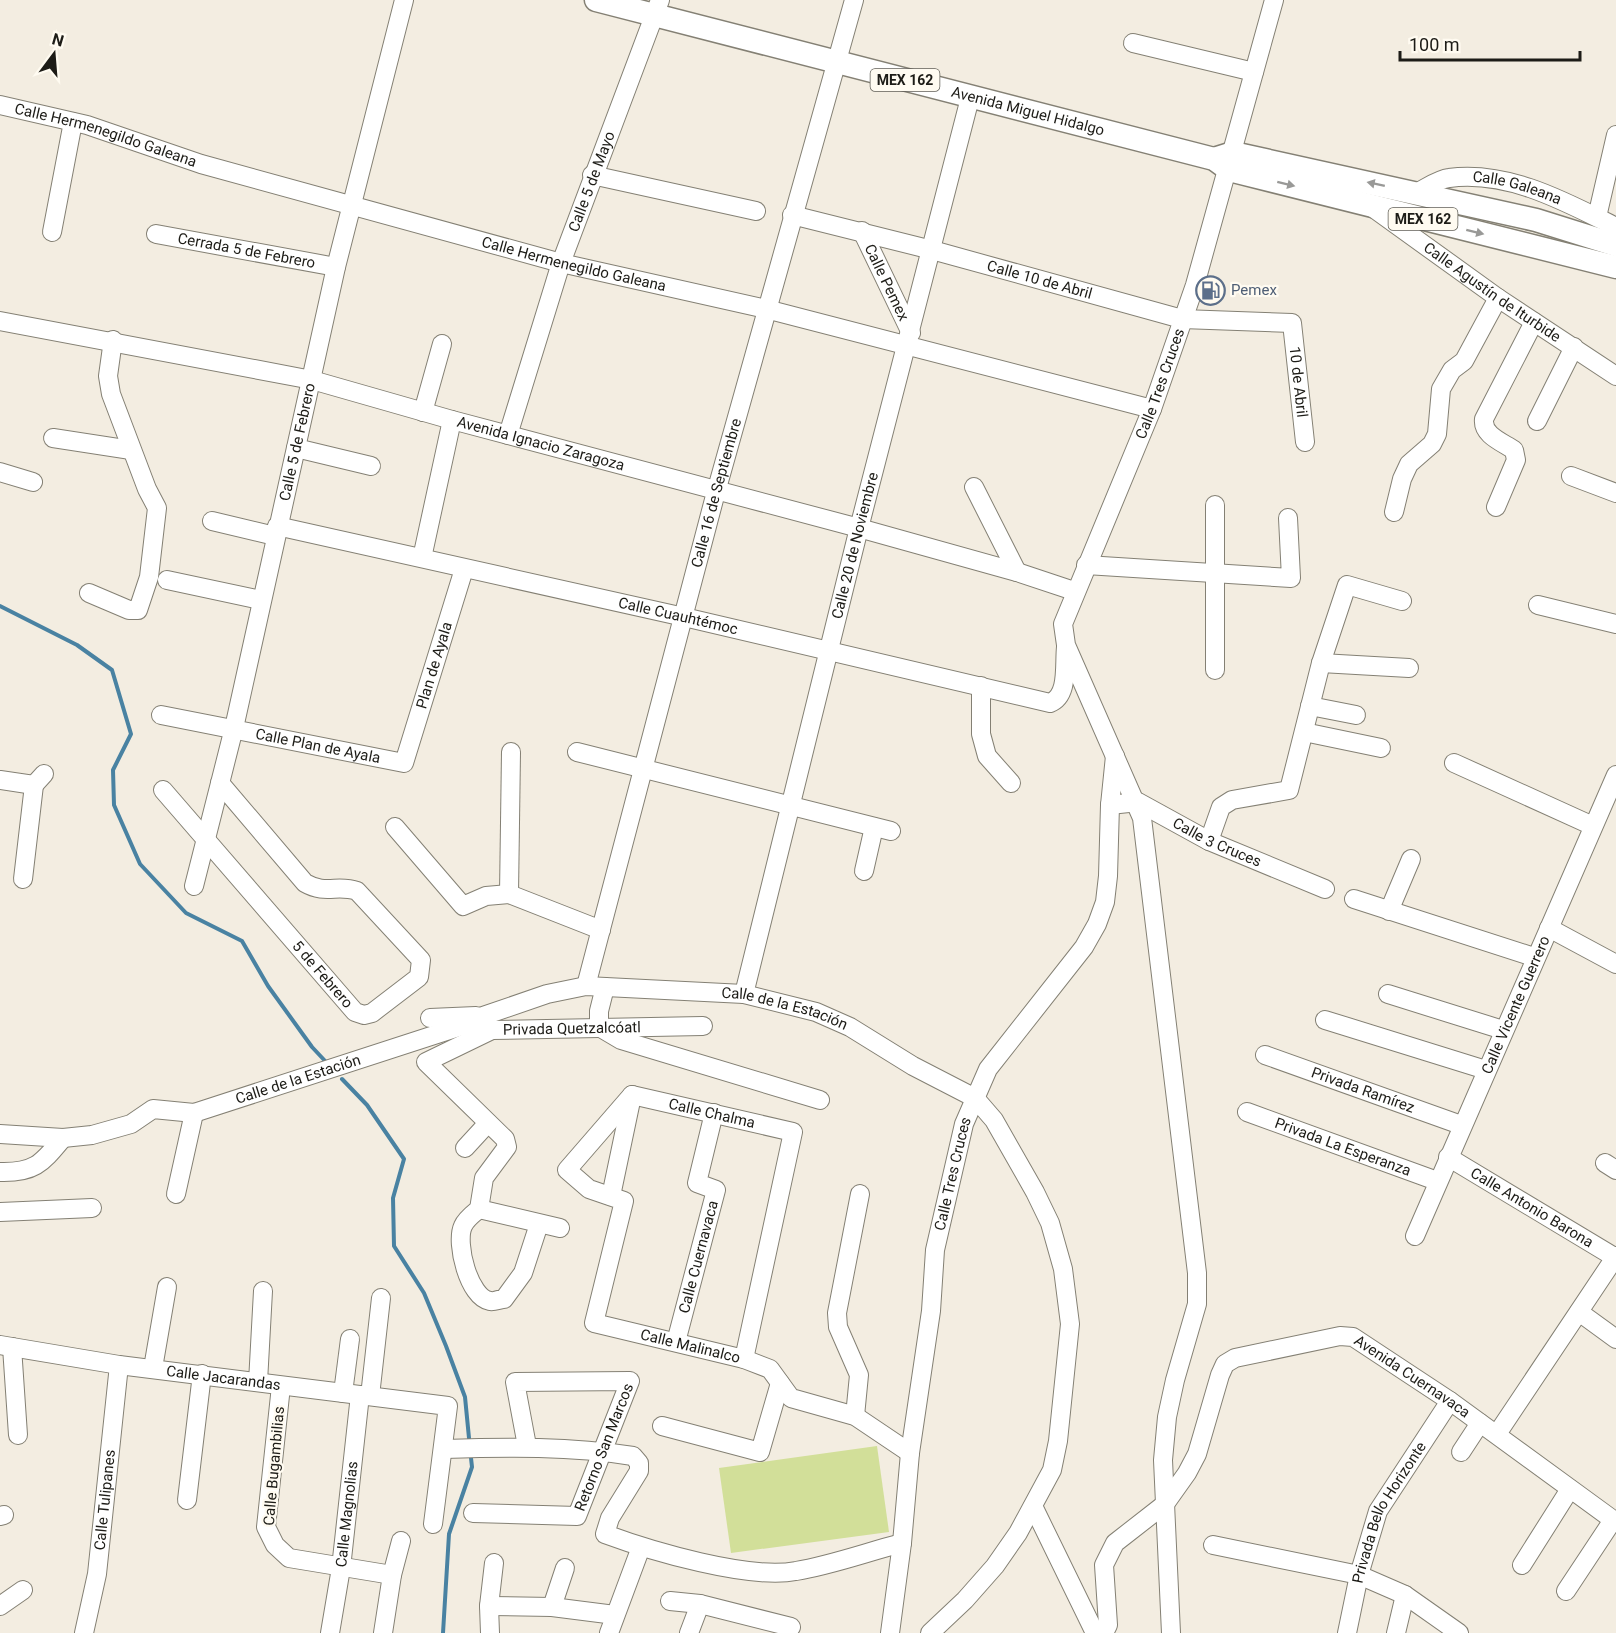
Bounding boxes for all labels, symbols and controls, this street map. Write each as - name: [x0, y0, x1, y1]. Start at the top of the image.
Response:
- north arrow: [24, 24, 84, 84]
- scale bar: [1400, 24, 1580, 62]
- text: N: [50, 29, 66, 51]
- text: 100 m: [1409, 34, 1460, 55]
- road number: MEX 162: [870, 69, 940, 91]
- street label: Avenida Miguel Hidalgo: [949, 83, 1106, 139]
- street label: Calle Hermenegildo Galeana: [13, 100, 199, 171]
- street label: Calle 5 de Mayo: [565, 129, 619, 234]
- street label: Calle Galeana: [1472, 168, 1564, 208]
- one-way arrow: [1367, 179, 1385, 189]
- one-way arrow: [1277, 180, 1295, 190]
- road number: MEX 162: [1388, 208, 1458, 230]
- one-way arrow: [1466, 228, 1484, 238]
- street label: Cerrada 5 de Febrero: [176, 229, 317, 272]
- street label: Calle Hermenegildo Galeana: [480, 233, 668, 295]
- street label: Calle Agustín de Iturbide: [1420, 238, 1564, 346]
- street label: Calle Pemex: [861, 241, 913, 324]
- street label: Calle 10 de Abril: [985, 257, 1094, 303]
- fuel station icon: Pemex: [1194, 274, 1226, 306]
- place label: Pemex: [1231, 281, 1277, 299]
- street label: Calle Tres Cruces: [1132, 326, 1188, 442]
- street label: 10 de Abril: [1286, 345, 1311, 418]
- street label: Calle 5 de Febrero: [276, 381, 319, 503]
- street label: Avenida Ignacio Zaragoza: [455, 413, 626, 474]
- street label: Calle 16 de Septiembre: [687, 416, 745, 570]
- street label: Calle 20 de Noviembre: [828, 470, 882, 621]
- street label: Calle Cuauhtémoc: [617, 594, 740, 638]
- street label: Plan de Ayala: [412, 620, 456, 711]
- street label: Calle Plan de Ayala: [254, 725, 382, 767]
- street label: Calle 3 Cruces: [1170, 814, 1264, 871]
- street label: Calle Vicente Guerrero: [1478, 933, 1554, 1077]
- street label: 5 de Febrero: [289, 937, 357, 1012]
- street label: Calle de la Estación: [721, 984, 850, 1034]
- street label: Privada Quetzalcóatl: [503, 1018, 641, 1039]
- street label: Calle de la Estación: [233, 1051, 363, 1108]
- street label: Privada Ramírez: [1309, 1063, 1417, 1117]
- street label: Calle Chalma: [667, 1095, 757, 1132]
- street label: Calle Tres Cruces: [931, 1114, 975, 1232]
- street label: Privada La Esperanza: [1272, 1114, 1413, 1180]
- street label: Calle Antonio Barona: [1467, 1164, 1597, 1251]
- street label: Calle Cuernavaca: [675, 1199, 722, 1315]
- street label: Calle Malinalco: [639, 1325, 742, 1367]
- street label: Avenida Cuernavaca: [1351, 1331, 1474, 1422]
- street label: Calle Jacarandas: [165, 1362, 282, 1394]
- street label: Retorno San Marcos: [571, 1381, 637, 1514]
- street label: Calle Bugambilias: [260, 1406, 288, 1526]
- street label: Privada Bello Horizonte: [1349, 1438, 1430, 1585]
- street label: Calle Tulipanes: [91, 1449, 119, 1551]
- street label: Calle Magnolias: [332, 1460, 362, 1568]

